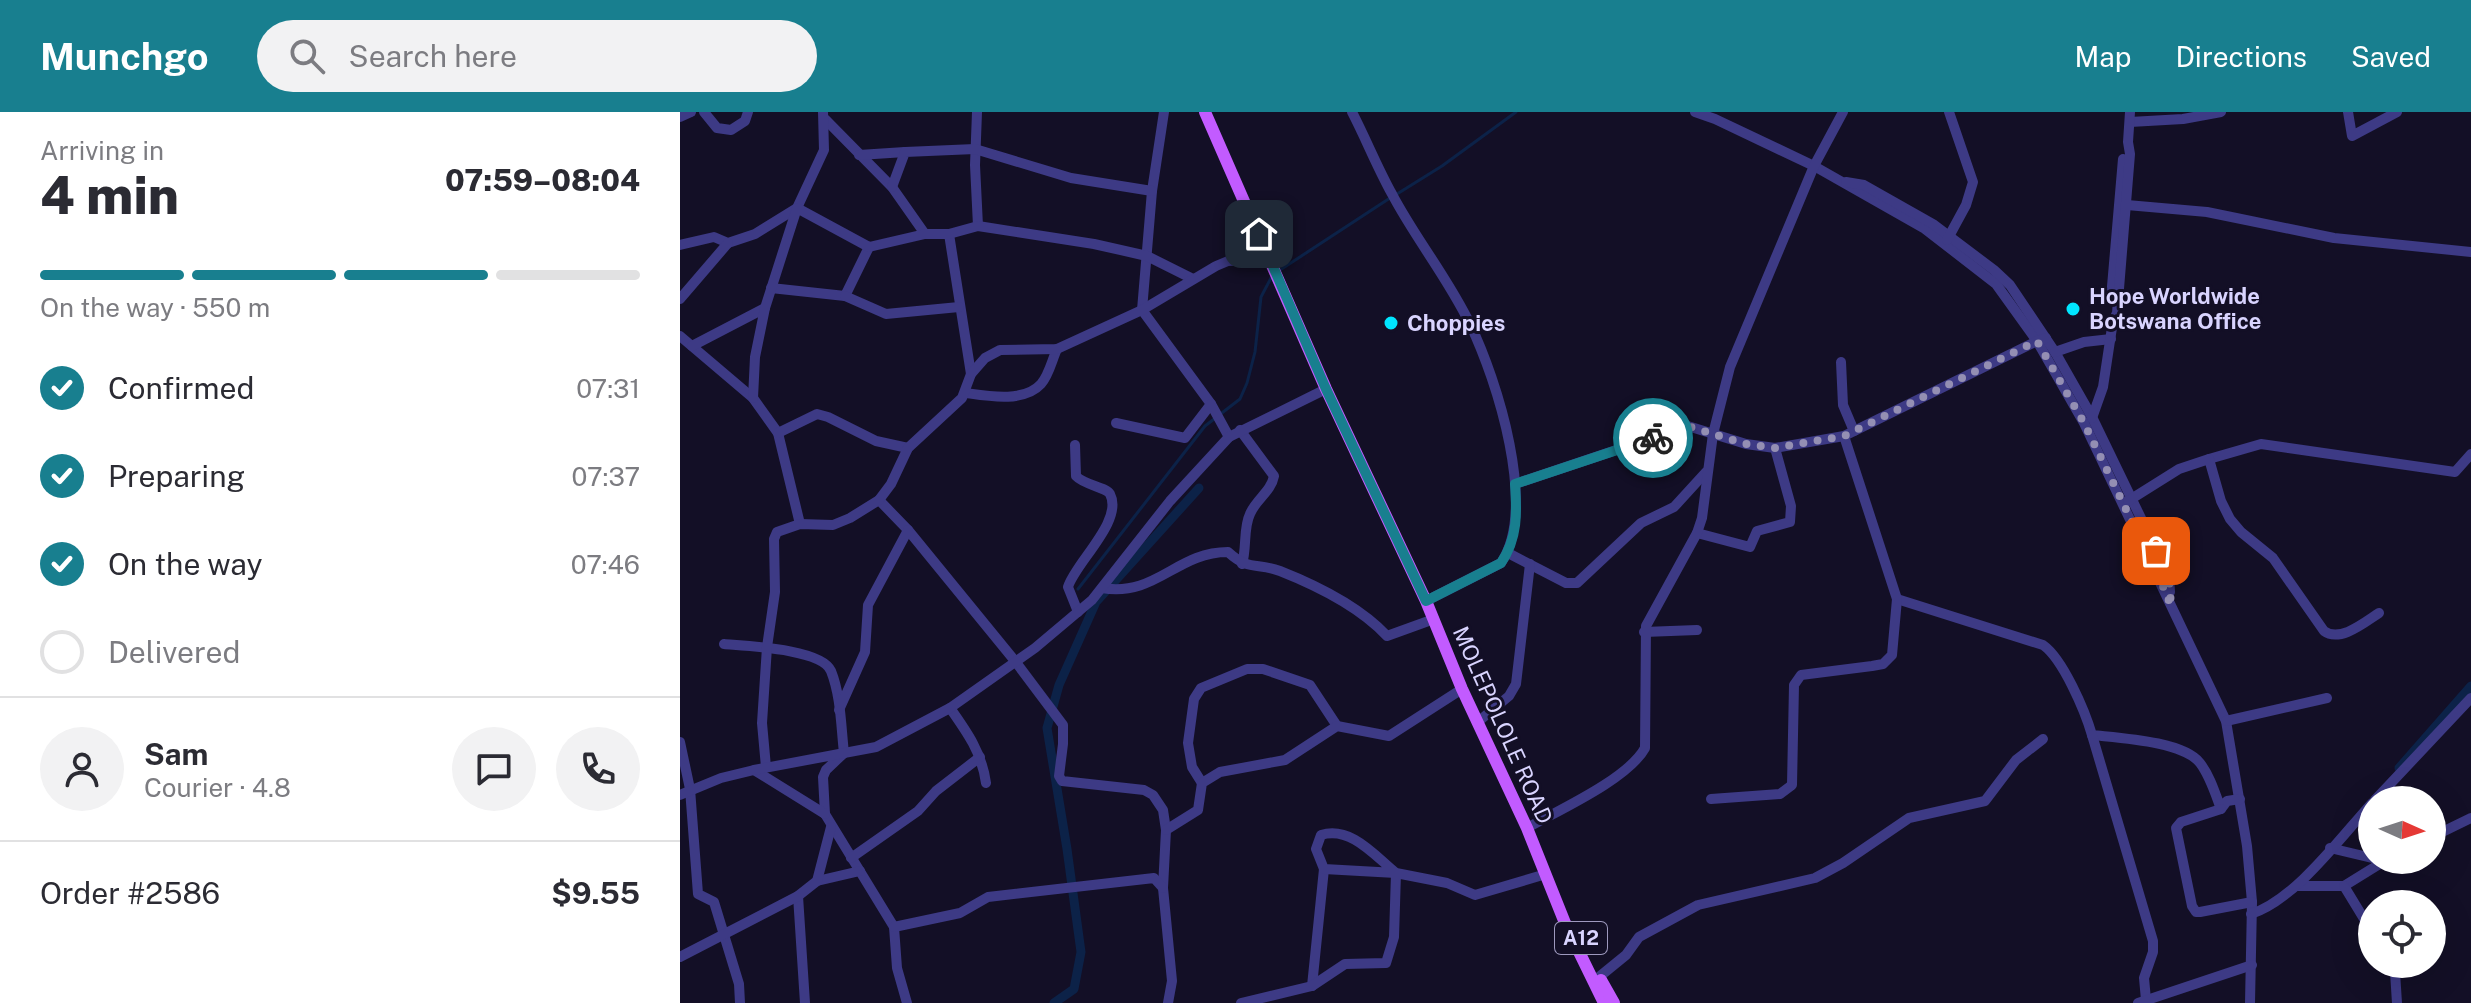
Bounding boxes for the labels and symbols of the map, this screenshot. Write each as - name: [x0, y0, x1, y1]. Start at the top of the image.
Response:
- pin: [1225, 200, 1293, 268]
- place label: Hope Worldwide Botswana Office: [2089, 283, 2261, 334]
- marker: Hope Worldwide Botswana Office: [2064, 300, 2082, 318]
- place label: Choppies: [1407, 310, 1505, 336]
- marker: Choppies: [1382, 314, 1400, 332]
- courier: [1613, 398, 1693, 478]
- pin: [2122, 517, 2190, 585]
- street label: MOLEPOLOLE ROAD: [1448, 622, 1558, 828]
- north arrow: [2358, 786, 2446, 874]
- road number: A12: [1555, 922, 1607, 954]

